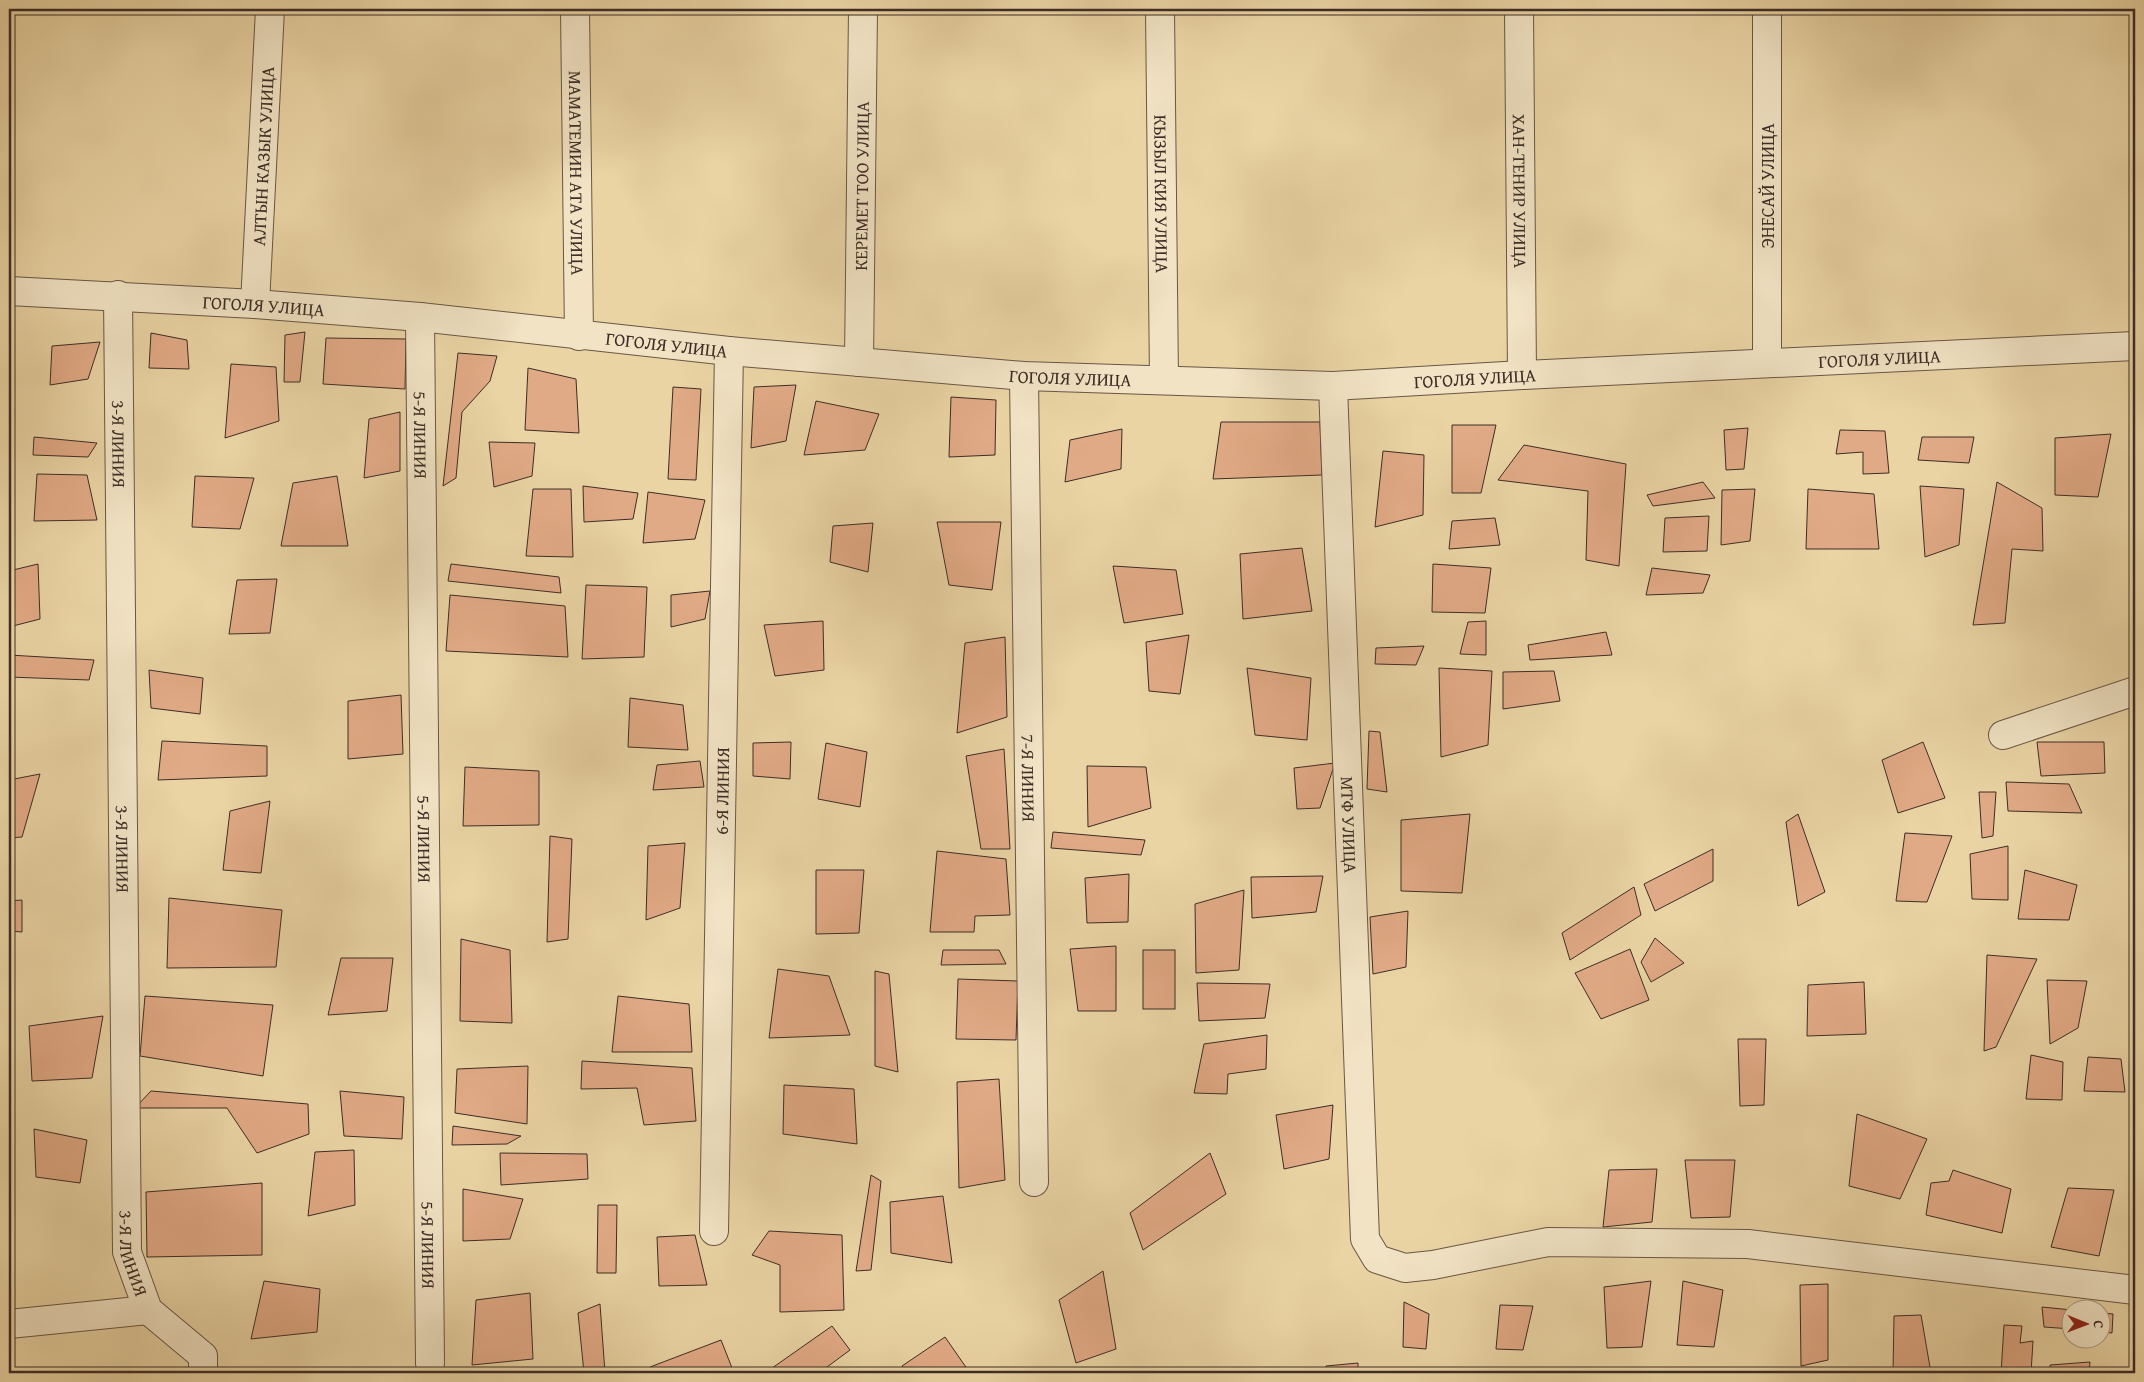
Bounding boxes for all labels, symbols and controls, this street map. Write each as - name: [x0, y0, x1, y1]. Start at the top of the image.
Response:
- street label: АЛТЫН КАЗЫК УЛИЦА: [244, 66, 281, 247]
- street label: МАМАТЕМИН АТА УЛИЦА: [562, 71, 592, 275]
- street label: КЕРЕМЕТ ТОО УЛИЦА: [847, 101, 875, 271]
- street label: ХАН-ТЕНИР УЛИЦА: [1506, 114, 1535, 268]
- street label: КЫЗЫЛ КИЯ УЛИЦА: [1148, 115, 1176, 273]
- street label: ЭНЕСАЙ УЛИЦА: [1754, 123, 1781, 249]
- street label: ГОГОЛЯ УЛИЦА: [202, 288, 326, 323]
- street label: ГОГОЛЯ УЛИЦА: [604, 324, 729, 364]
- street label: ГОГОЛЯ УЛИЦА: [1818, 342, 1941, 374]
- street label: ГОГОЛЯ УЛИЦА: [1008, 361, 1132, 393]
- street label: ГОГОЛЯ УЛИЦА: [1413, 361, 1537, 395]
- street label: 5-Я ЛИНИЯ: [407, 391, 435, 479]
- street label: 3-Я ЛИНИЯ: [105, 400, 133, 488]
- street label: 7-Я ЛИНИЯ: [1015, 734, 1043, 822]
- street label: 6-Я ЛИНИЯ: [707, 747, 736, 835]
- street label: МТФ УЛИЦА: [1334, 776, 1365, 874]
- street label: 5-Я ЛИНИЯ: [411, 795, 439, 883]
- street label: 3-Я ЛИНИЯ: [109, 805, 137, 893]
- street label: 5-Я ЛИНИЯ: [415, 1201, 443, 1289]
- street label: 3-Я ЛИНИЯ: [113, 1210, 155, 1300]
- north arrow: [2062, 1300, 2112, 1350]
- text: С: [2089, 1320, 2109, 1328]

